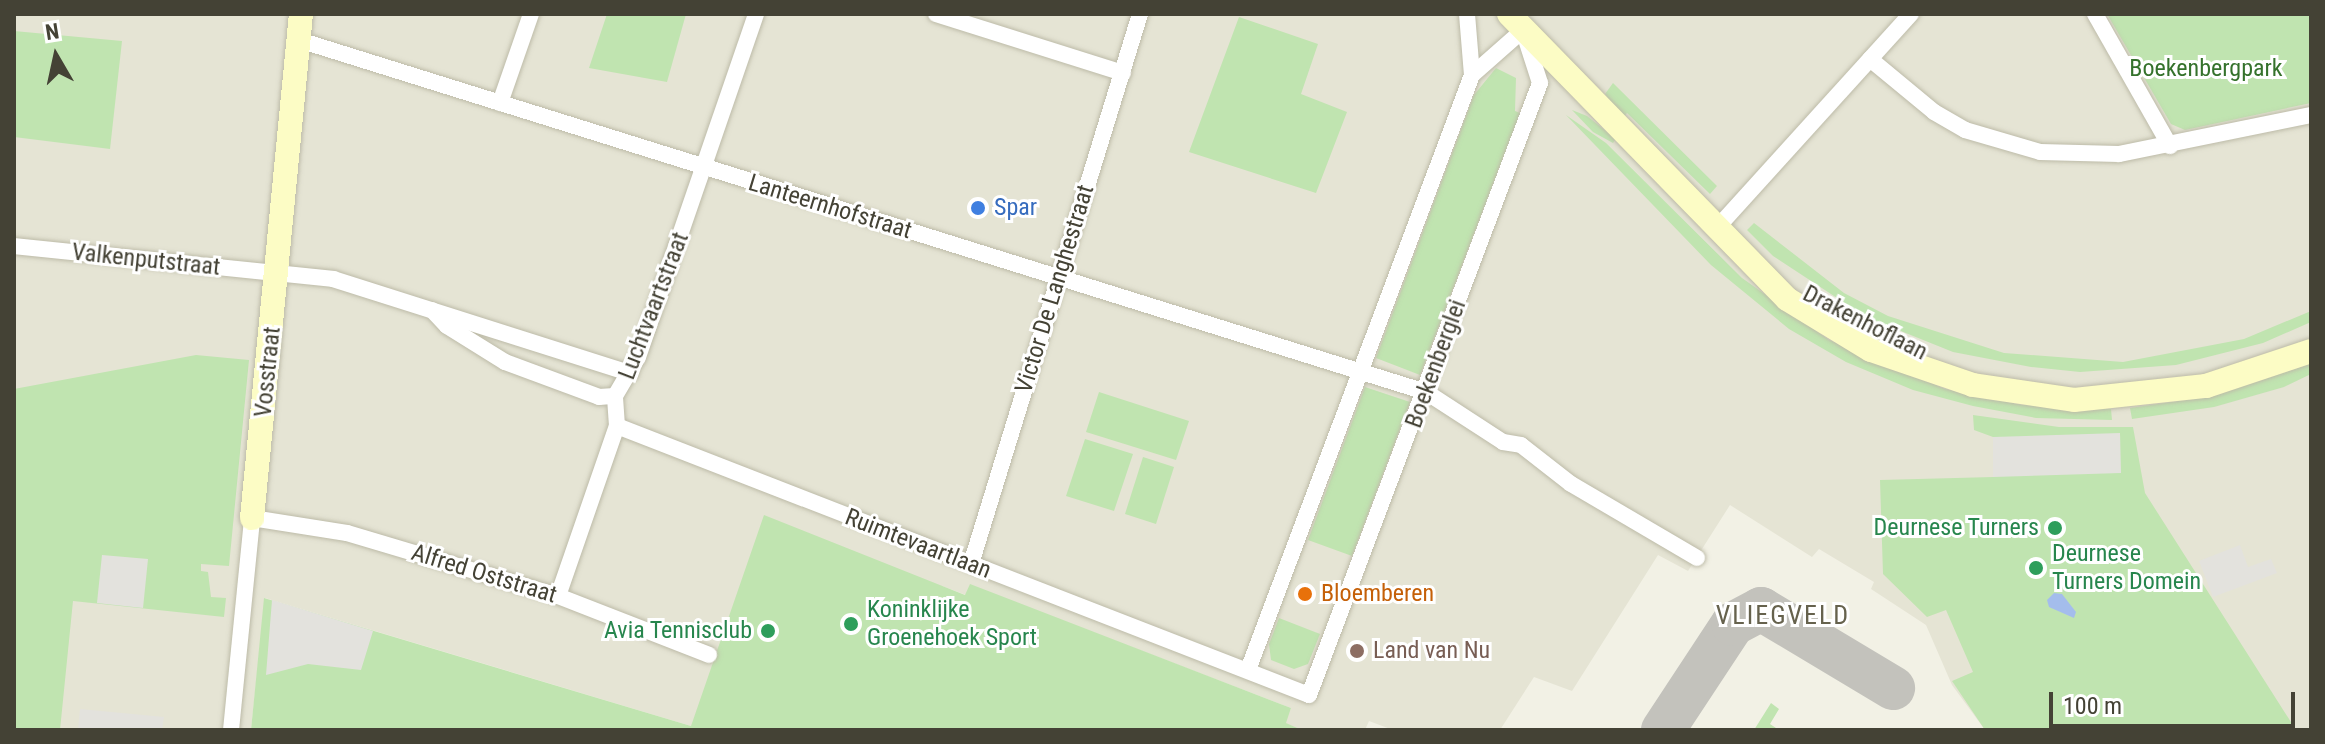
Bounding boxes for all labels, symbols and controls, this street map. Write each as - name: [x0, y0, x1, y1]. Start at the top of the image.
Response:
- north arrow: [16, 16, 96, 96]
- text: N: [44, 18, 61, 45]
- park label: Boekenbergpark: [2129, 55, 2283, 83]
- street label: Lanteernhofstraat: [745, 168, 915, 246]
- street label: Victor De Langhestraat: [1010, 181, 1100, 397]
- place label: Spar: [994, 194, 1037, 222]
- marker: Spar: [969, 199, 987, 217]
- street label: Luchtvaartstraat: [613, 228, 695, 384]
- street label: Valkenputstraat: [70, 238, 222, 282]
- street label: Drakenhoflaan: [1798, 279, 1932, 367]
- street label: Boekenberglei: [1400, 296, 1472, 432]
- street label: Vosstraat: [249, 325, 287, 419]
- street label: Ruimtevaartlaan: [841, 503, 995, 585]
- place label: Deurnese Turners: [1873, 514, 2039, 542]
- marker: Deurnese Turners: [2046, 519, 2064, 537]
- street label: Alfred Oststraat: [408, 538, 560, 610]
- place label: Deurnese Turners Domein: [2052, 540, 2201, 596]
- marker: Deurnese Turners Domein: [2027, 559, 2045, 577]
- place label: Bloemberen: [1321, 580, 1434, 608]
- marker: Bloemberen: [1296, 585, 1314, 603]
- place label: Koninklijke Groenehoek Sport: [867, 596, 1037, 652]
- district label: VLIEGVELD: [1716, 600, 1850, 632]
- marker: Koninklijke Groenehoek Sport: [842, 615, 860, 633]
- place label: Avia Tennisclub: [604, 617, 752, 645]
- marker: Avia Tennisclub: [759, 622, 777, 640]
- place label: Land van Nu: [1373, 637, 1490, 665]
- marker: Land van Nu: [1348, 642, 1366, 660]
- scale bar: [2053, 676, 2299, 726]
- text: 100 m: [2063, 692, 2122, 720]

